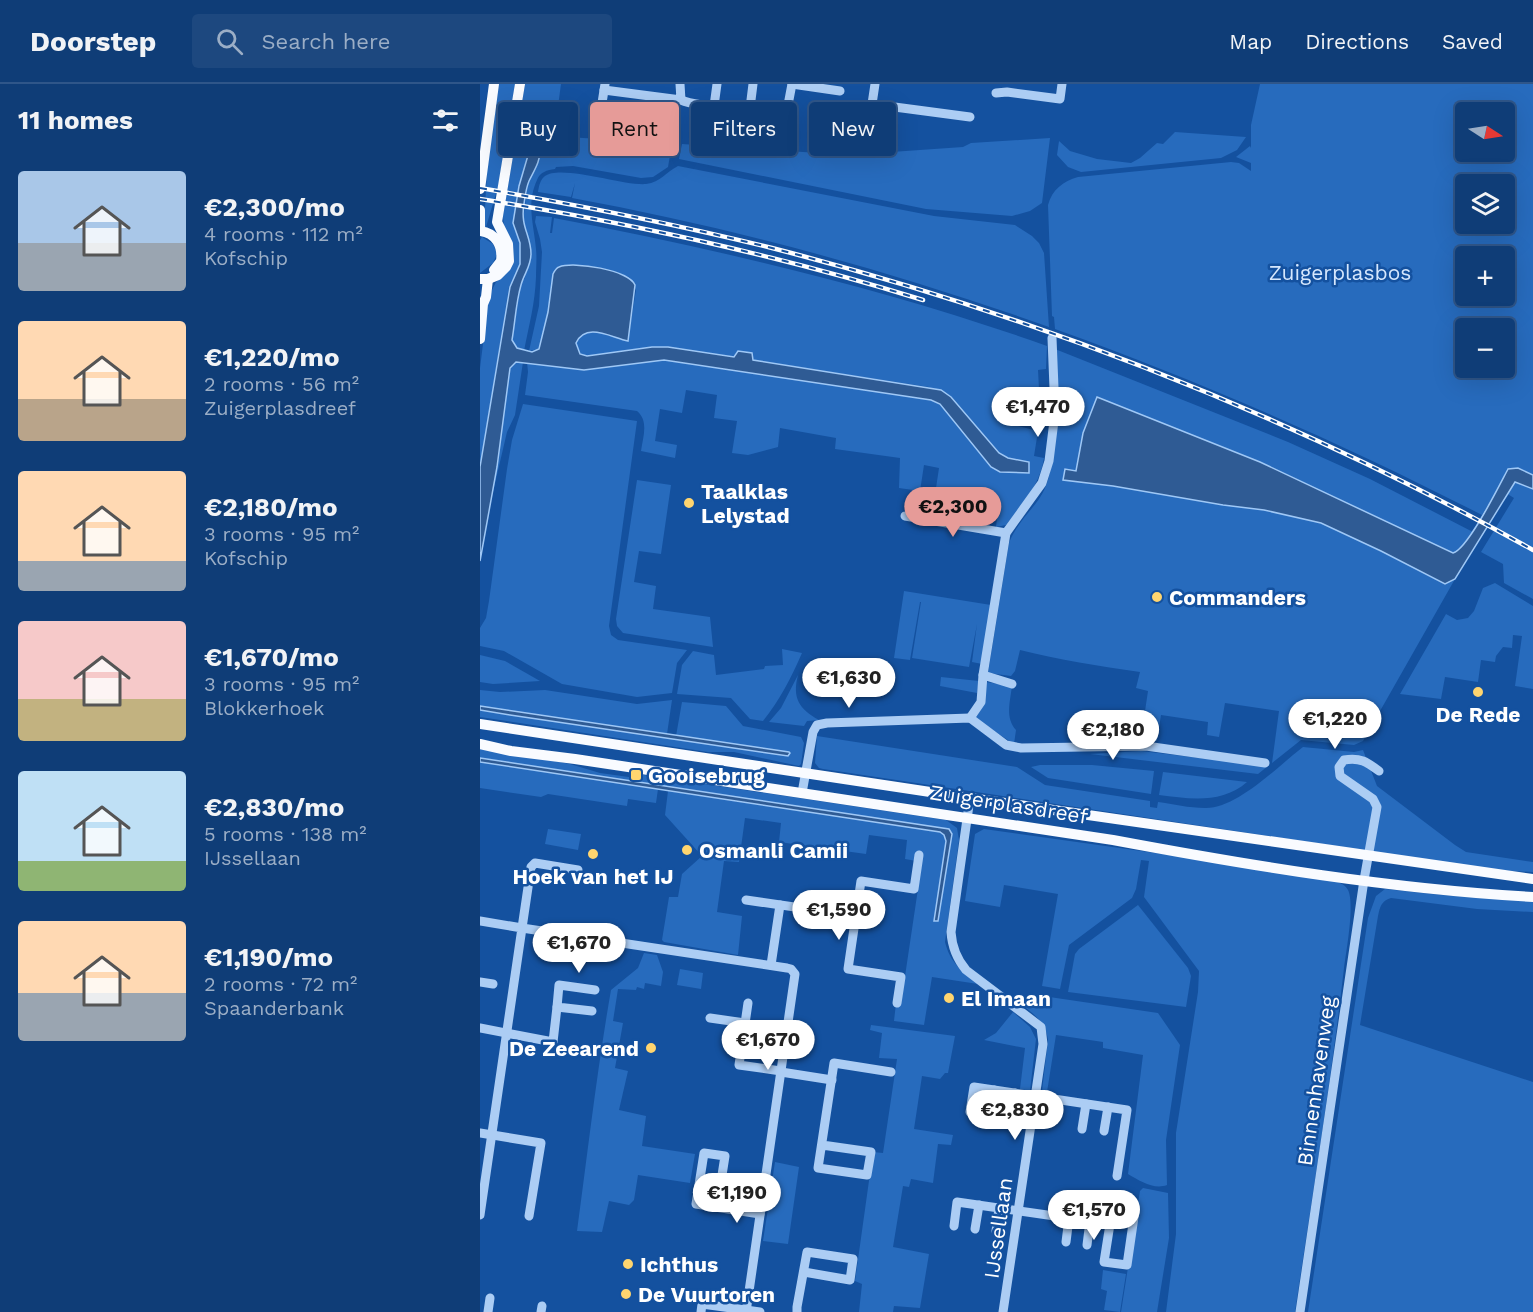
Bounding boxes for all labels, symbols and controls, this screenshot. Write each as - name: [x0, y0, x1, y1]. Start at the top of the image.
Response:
- search box: [192, 14, 612, 68]
- text: Doorstep: [30, 25, 156, 58]
- icon: search: [213, 25, 246, 58]
- text: Search here: [261, 29, 390, 54]
- text: Map: [1229, 29, 1272, 54]
- text: Directions: [1305, 29, 1409, 54]
- text: Saved: [1442, 29, 1503, 54]
- chip: Buy: [498, 102, 578, 156]
- chip: Rent: [590, 102, 679, 156]
- chip: Filters: [691, 102, 797, 156]
- chip: New: [809, 102, 896, 156]
- north arrow: [1455, 102, 1515, 162]
- map controls: [1455, 102, 1515, 378]
- icon: filters: [429, 104, 462, 137]
- text: 11 homes: [18, 105, 133, 135]
- button: layers: [1455, 174, 1515, 234]
- text: €2,300/mo: [204, 192, 345, 222]
- icon: home: [66, 195, 138, 267]
- text: 4 rooms · 112 m²: [204, 222, 363, 246]
- text: Kofschip: [204, 246, 288, 270]
- button: +: [1455, 246, 1515, 306]
- park label: Zuigerplasbos: [1269, 260, 1411, 285]
- button: −: [1455, 318, 1515, 378]
- text: €1,220/mo: [204, 342, 339, 372]
- icon: home: [66, 345, 138, 417]
- text: 2 rooms · 56 m²: [204, 372, 359, 396]
- pin: €1,470: [989, 387, 1087, 438]
- text: €1,470: [1006, 394, 1070, 418]
- text: Zuigerplasdreef: [204, 396, 356, 420]
- place label: Taalklas Lelystad: [701, 479, 790, 528]
- pin: €2,300: [904, 487, 1002, 538]
- text: €2,180/mo: [204, 492, 338, 522]
- text: €2,300: [918, 494, 988, 518]
- icon: home: [66, 495, 138, 567]
- marker: Taalklas Lelystad: [682, 496, 696, 510]
- text: 3 rooms · 95 m²: [204, 522, 359, 546]
- text: Kofschip: [204, 546, 288, 570]
- place label: Commanders: [1169, 585, 1306, 610]
- marker: Commanders: [1150, 590, 1164, 604]
- text: €1,670/mo: [204, 642, 339, 672]
- icon: home: [66, 645, 138, 717]
- pin: €1,630: [800, 658, 898, 709]
- text: €1,630: [816, 665, 882, 689]
- text: 3 rooms · 95 m²: [204, 672, 359, 696]
- marker: De Rede: [1471, 685, 1485, 699]
- text: Blokkerhoek: [204, 696, 324, 720]
- pin: €1,220: [1286, 699, 1384, 750]
- place label: De Rede: [1435, 702, 1521, 727]
- text: €1,220: [1302, 706, 1368, 730]
- pin: €2,180: [1064, 710, 1162, 761]
- text: €2,180: [1081, 717, 1145, 741]
- place label: Gooisebrug: [648, 763, 765, 788]
- marker: Gooisebrug: [629, 768, 643, 782]
- street label: Zuigerplasdreef: [928, 779, 1090, 829]
- text: €2,830/mo: [204, 792, 344, 822]
- icon: home: [66, 795, 138, 867]
- text: 5 rooms · 138 m²: [204, 822, 367, 846]
- place label: Osmanli Camii: [699, 838, 848, 863]
- marker: Osmanli Camii: [680, 843, 694, 857]
- text: IJssellaan: [204, 846, 301, 870]
- marker: Hoek van het IJ: [586, 847, 600, 861]
- place label: Hoek van het IJ: [512, 864, 674, 889]
- pin: €1,590: [790, 890, 888, 941]
- text: €1,590: [806, 897, 872, 921]
- pin: €1,670: [530, 923, 628, 974]
- text: €1,670: [547, 930, 611, 954]
- text: €1,190/mo: [204, 942, 333, 972]
- icon: home: [66, 945, 138, 1017]
- text: 2 rooms · 72 m²: [204, 972, 357, 996]
- place label: El Imaan: [961, 986, 1051, 1011]
- marker: El Imaan: [942, 991, 956, 1005]
- street label: Binnenhavenweg: [1292, 994, 1340, 1168]
- text: Spaanderbank: [204, 996, 344, 1020]
- pin: €1,670: [719, 1020, 817, 1071]
- text: €1,670: [736, 1027, 800, 1051]
- place label: De Zeearend: [509, 1036, 639, 1061]
- marker: De Zeearend: [644, 1041, 658, 1055]
- pin: €2,830: [966, 1090, 1064, 1141]
- text: €2,830: [981, 1097, 1049, 1121]
- pin: €1,190: [688, 1173, 786, 1224]
- street label: IJssellaan: [979, 1176, 1017, 1280]
- text: €1,190: [707, 1180, 767, 1204]
- pin: €1,570: [1045, 1190, 1143, 1241]
- text: €1,570: [1062, 1197, 1126, 1221]
- place label: Ichthus: [640, 1252, 718, 1277]
- marker: Ichthus: [621, 1257, 635, 1271]
- place label: De Vuurtoren: [638, 1282, 775, 1307]
- marker: De Vuurtoren: [619, 1287, 633, 1301]

